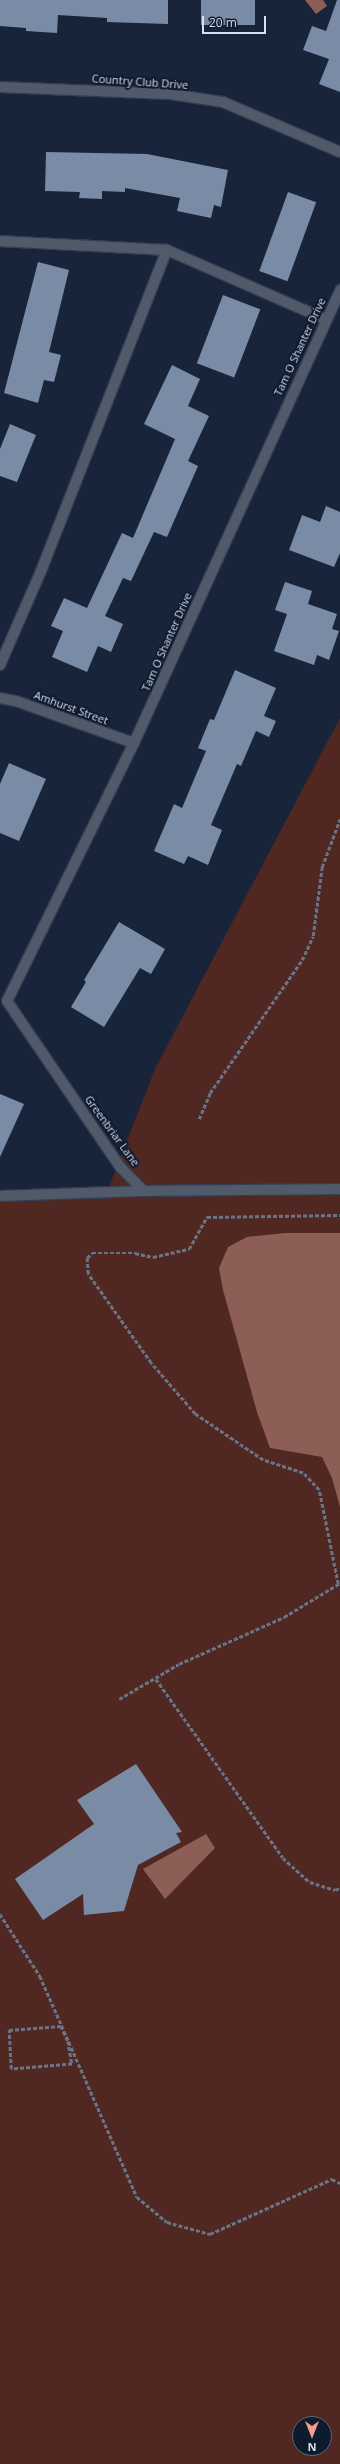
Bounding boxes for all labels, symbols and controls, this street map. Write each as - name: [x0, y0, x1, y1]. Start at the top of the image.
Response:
- scale bar: [204, 8, 268, 34]
- text: 20 m: [209, 14, 237, 31]
- street label: Country Club Drive: [91, 72, 189, 92]
- street label: Tam O Shanter Drive: [271, 296, 329, 398]
- street label: Tam O Shanter Drive: [139, 591, 195, 693]
- street label: Amhurst Street: [32, 688, 110, 728]
- street label: Greenbriar Lane: [82, 1093, 142, 1169]
- north arrow: [292, 2416, 332, 2456]
- text: N: [308, 2440, 316, 2455]

